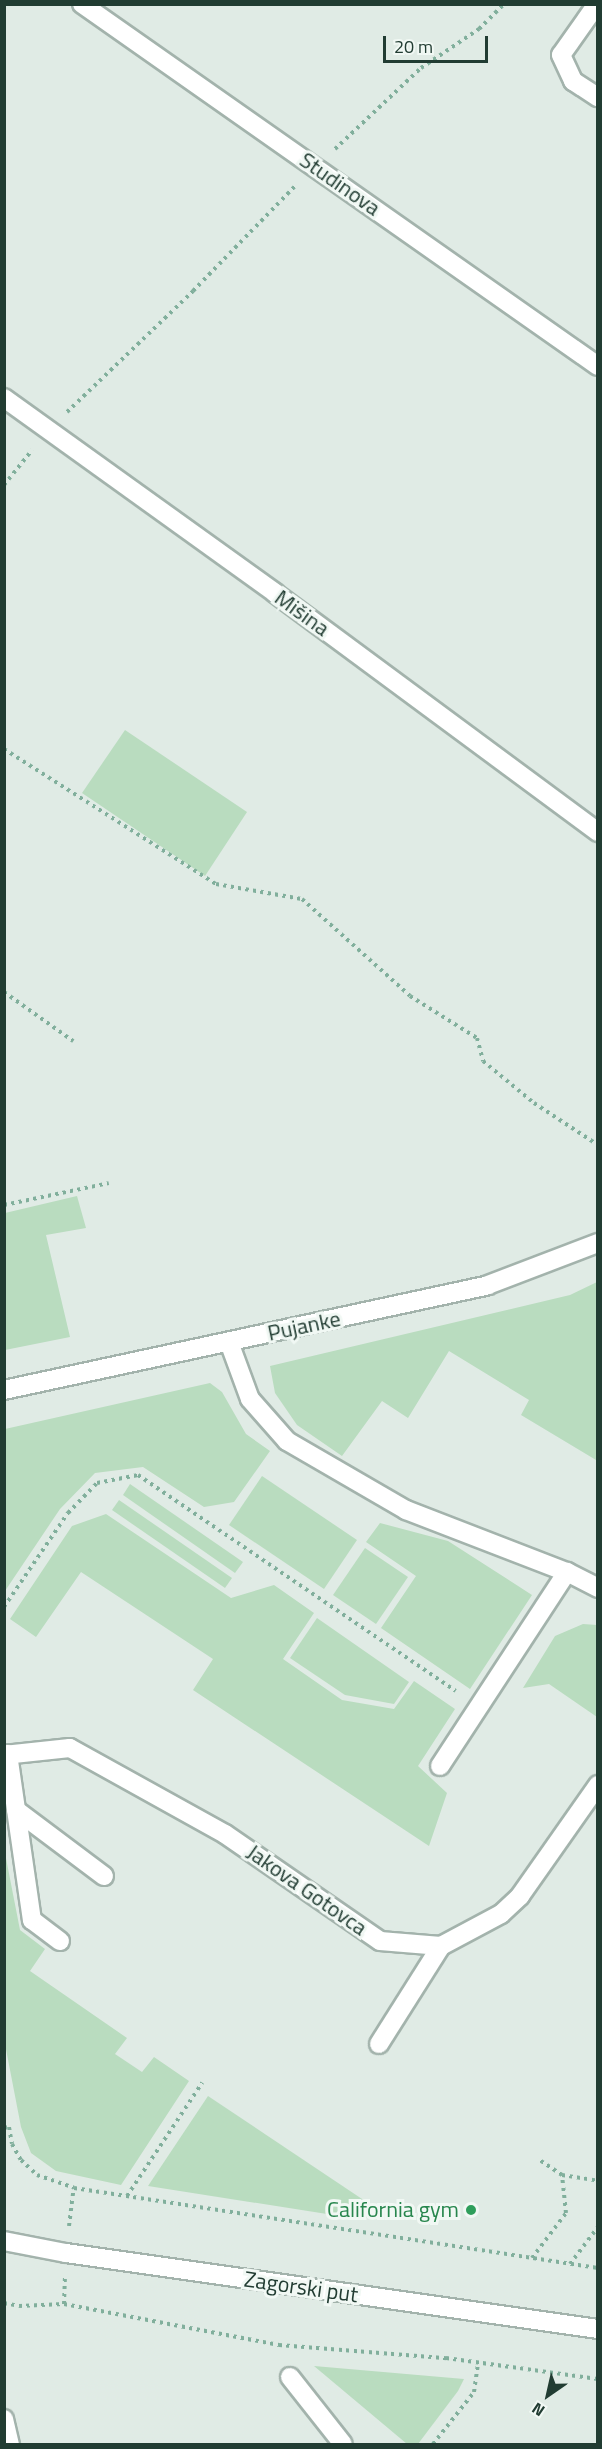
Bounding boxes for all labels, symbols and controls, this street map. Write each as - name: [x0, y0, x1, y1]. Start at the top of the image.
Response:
- scale bar: [386, 24, 491, 62]
- text: 20 m: [394, 33, 433, 60]
- street label: Studinova: [295, 147, 385, 221]
- street label: Mišina: [269, 584, 335, 642]
- street label: Pujanke: [265, 1305, 343, 1347]
- street label: Jakova Gotovca: [242, 1839, 372, 1941]
- place label: California gym: [327, 2197, 459, 2223]
- marker: California gym: [464, 2203, 478, 2217]
- street label: Zagorski put: [242, 2266, 360, 2308]
- north arrow: [518, 2365, 578, 2425]
- text: N: [527, 2397, 549, 2423]

